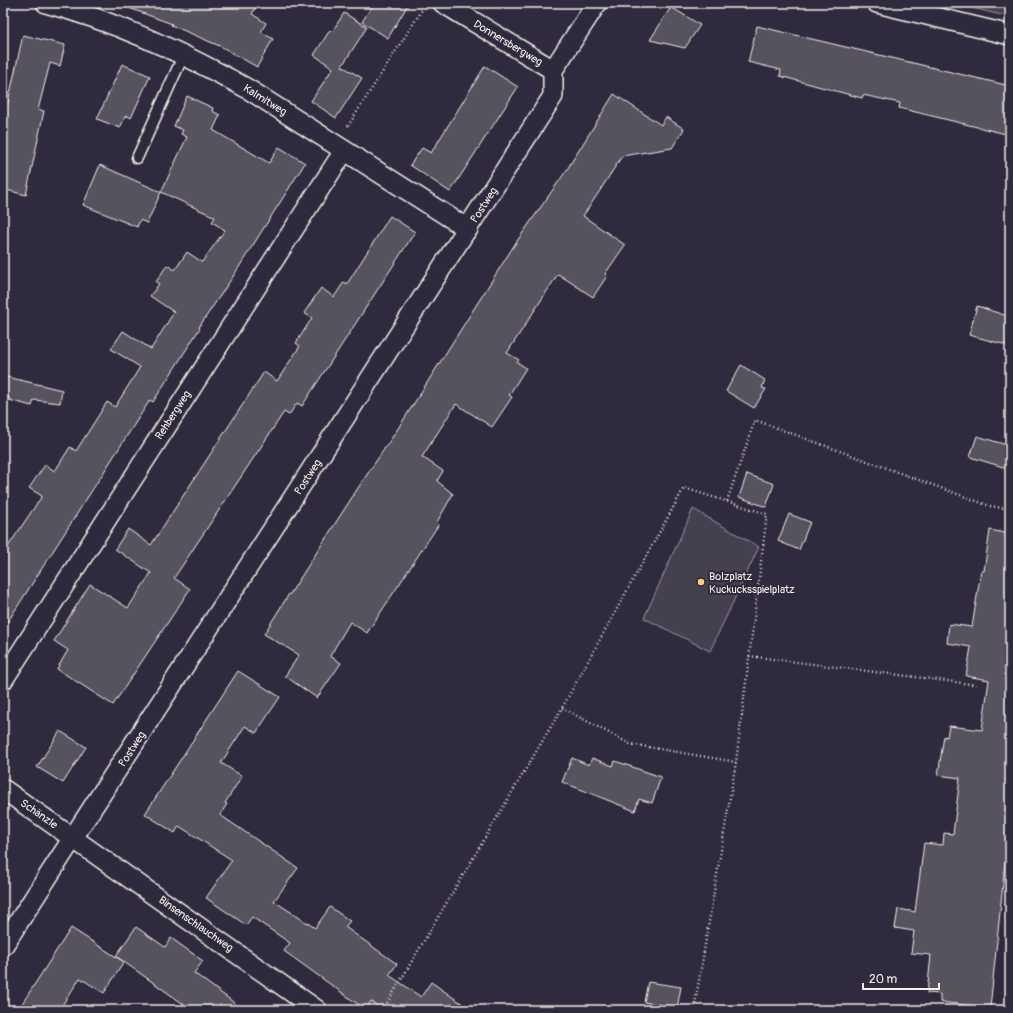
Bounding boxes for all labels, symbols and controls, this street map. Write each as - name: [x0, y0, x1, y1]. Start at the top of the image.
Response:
- street label: Donnersbergweg: [471, 17, 545, 69]
- street label: Kalmitweg: [241, 82, 290, 119]
- street label: Postweg: [468, 184, 501, 225]
- street label: Rehbergweg: [152, 388, 194, 442]
- street label: Postweg: [292, 456, 325, 497]
- place label: Bolzplatz Kuckucksspielplatz: [709, 570, 795, 596]
- marker: Bolzplatz Kuckucksspielplatz: [696, 577, 706, 587]
- street label: Postweg: [116, 728, 149, 769]
- street label: Schänzle: [18, 797, 61, 832]
- street label: Binsenschlauchweg: [156, 893, 236, 955]
- scale bar: [863, 965, 939, 991]
- text: 20 m: [869, 972, 898, 987]

